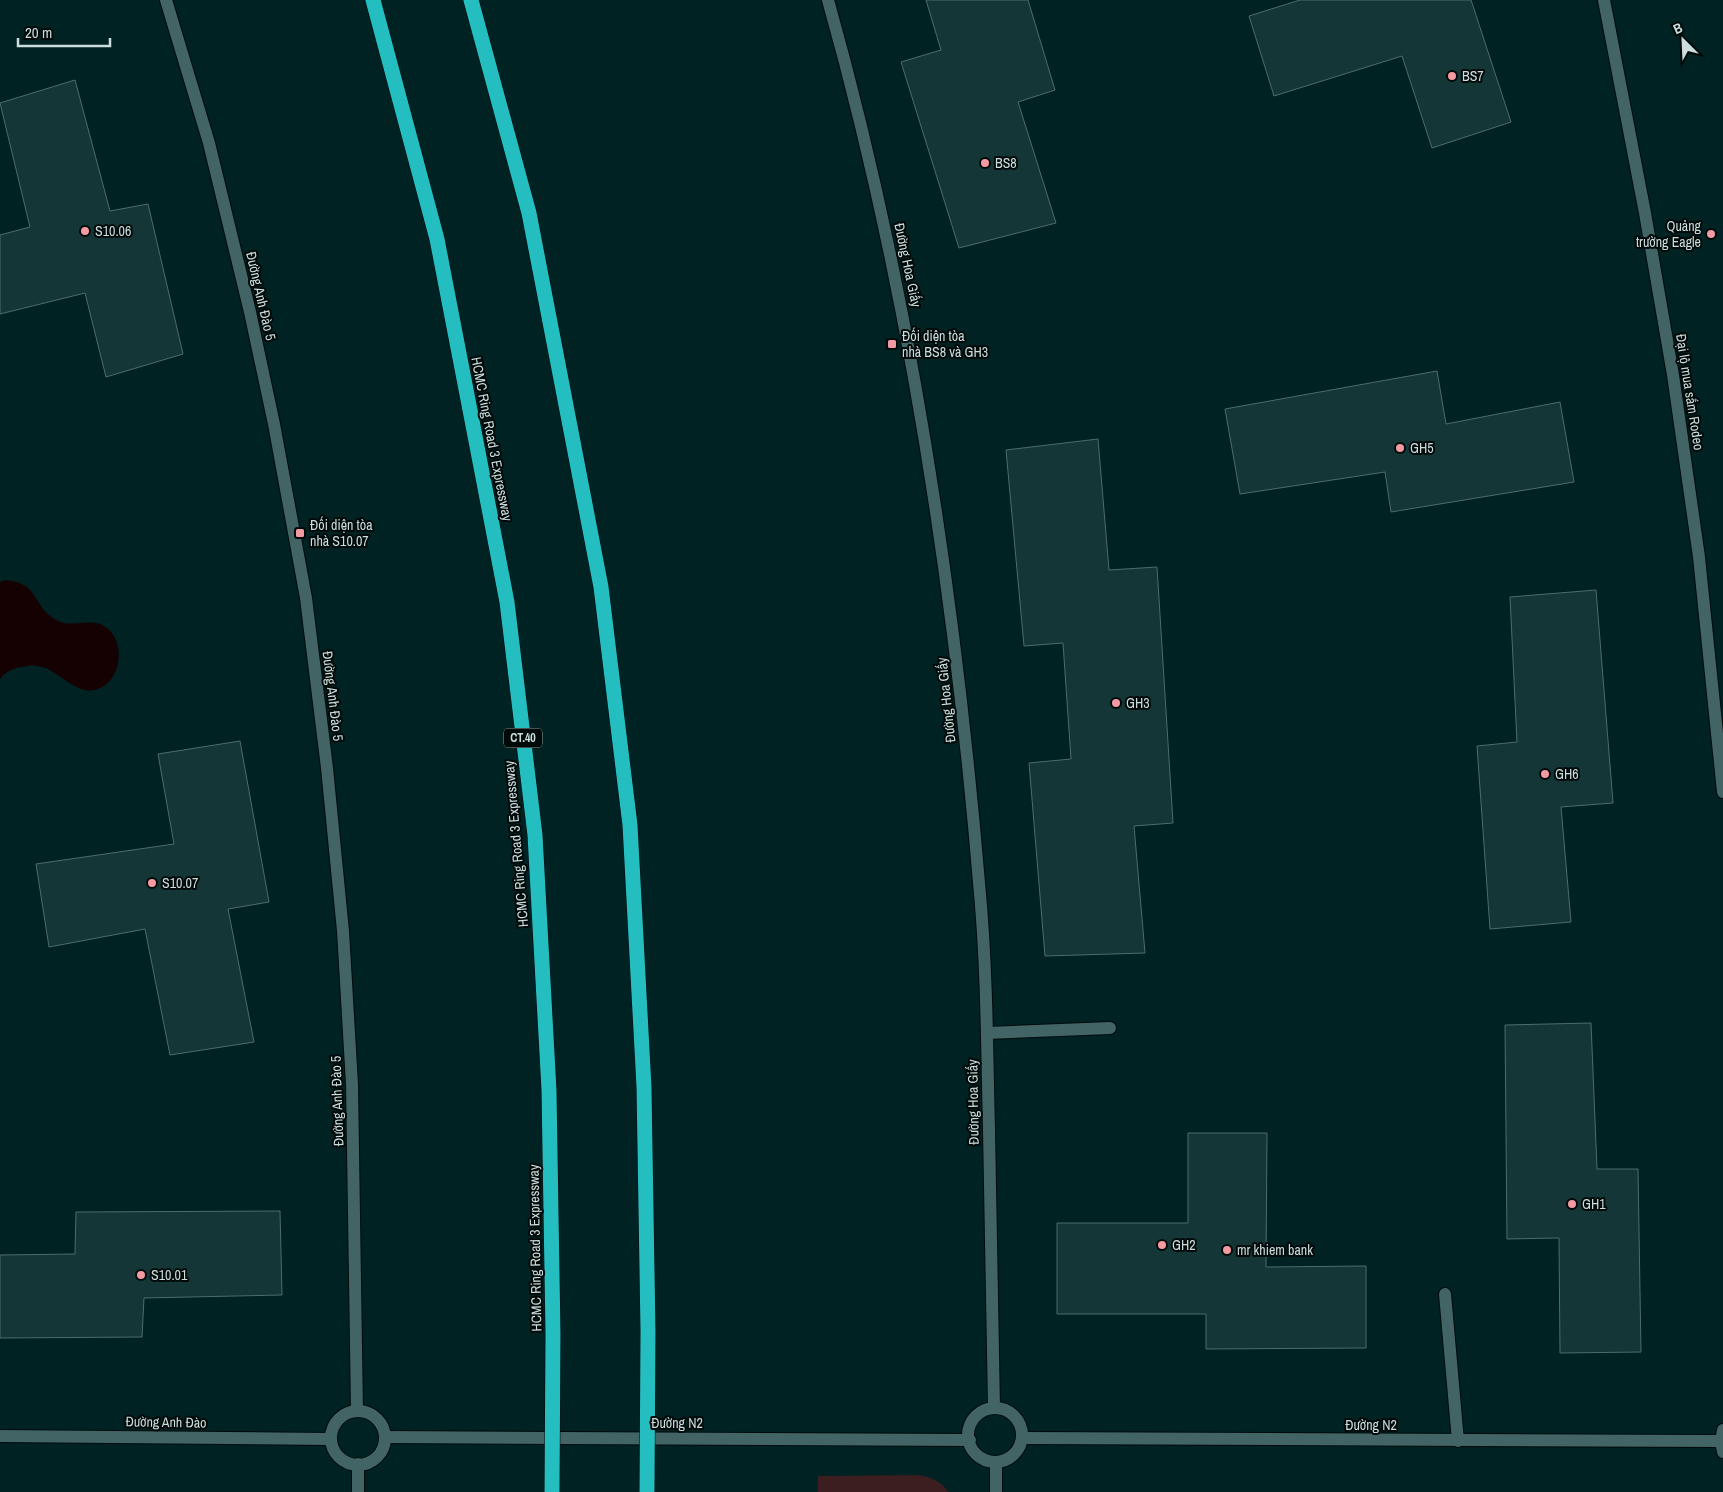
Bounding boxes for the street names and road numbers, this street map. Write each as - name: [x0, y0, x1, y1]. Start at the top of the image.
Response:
- street label: Đường Hoa Giấy: [890, 221, 926, 309]
- street label: Đường Anh Đào 5: [242, 250, 280, 342]
- street label: Đại lộ mua sắm Rodeo: [1672, 333, 1708, 451]
- street label: HCMC Ring Road 3 Expressway: [467, 355, 517, 523]
- street label: Đường Anh Đào 5: [319, 650, 347, 742]
- street label: Đường Hoa Giấy: [933, 656, 959, 743]
- road number: CT.40: [504, 728, 542, 748]
- street label: HCMC Ring Road 3 Expressway: [500, 760, 532, 928]
- street label: Đường Anh Đào 5: [326, 1055, 348, 1147]
- street label: Đường Hoa Giấy: [963, 1059, 983, 1145]
- street label: HCMC Ring Road 3 Expressway: [525, 1164, 545, 1332]
- street label: Đường Anh Đào: [125, 1412, 207, 1432]
- street label: Đường N2: [651, 1414, 703, 1432]
- street label: Đường N2: [1345, 1416, 1397, 1434]

